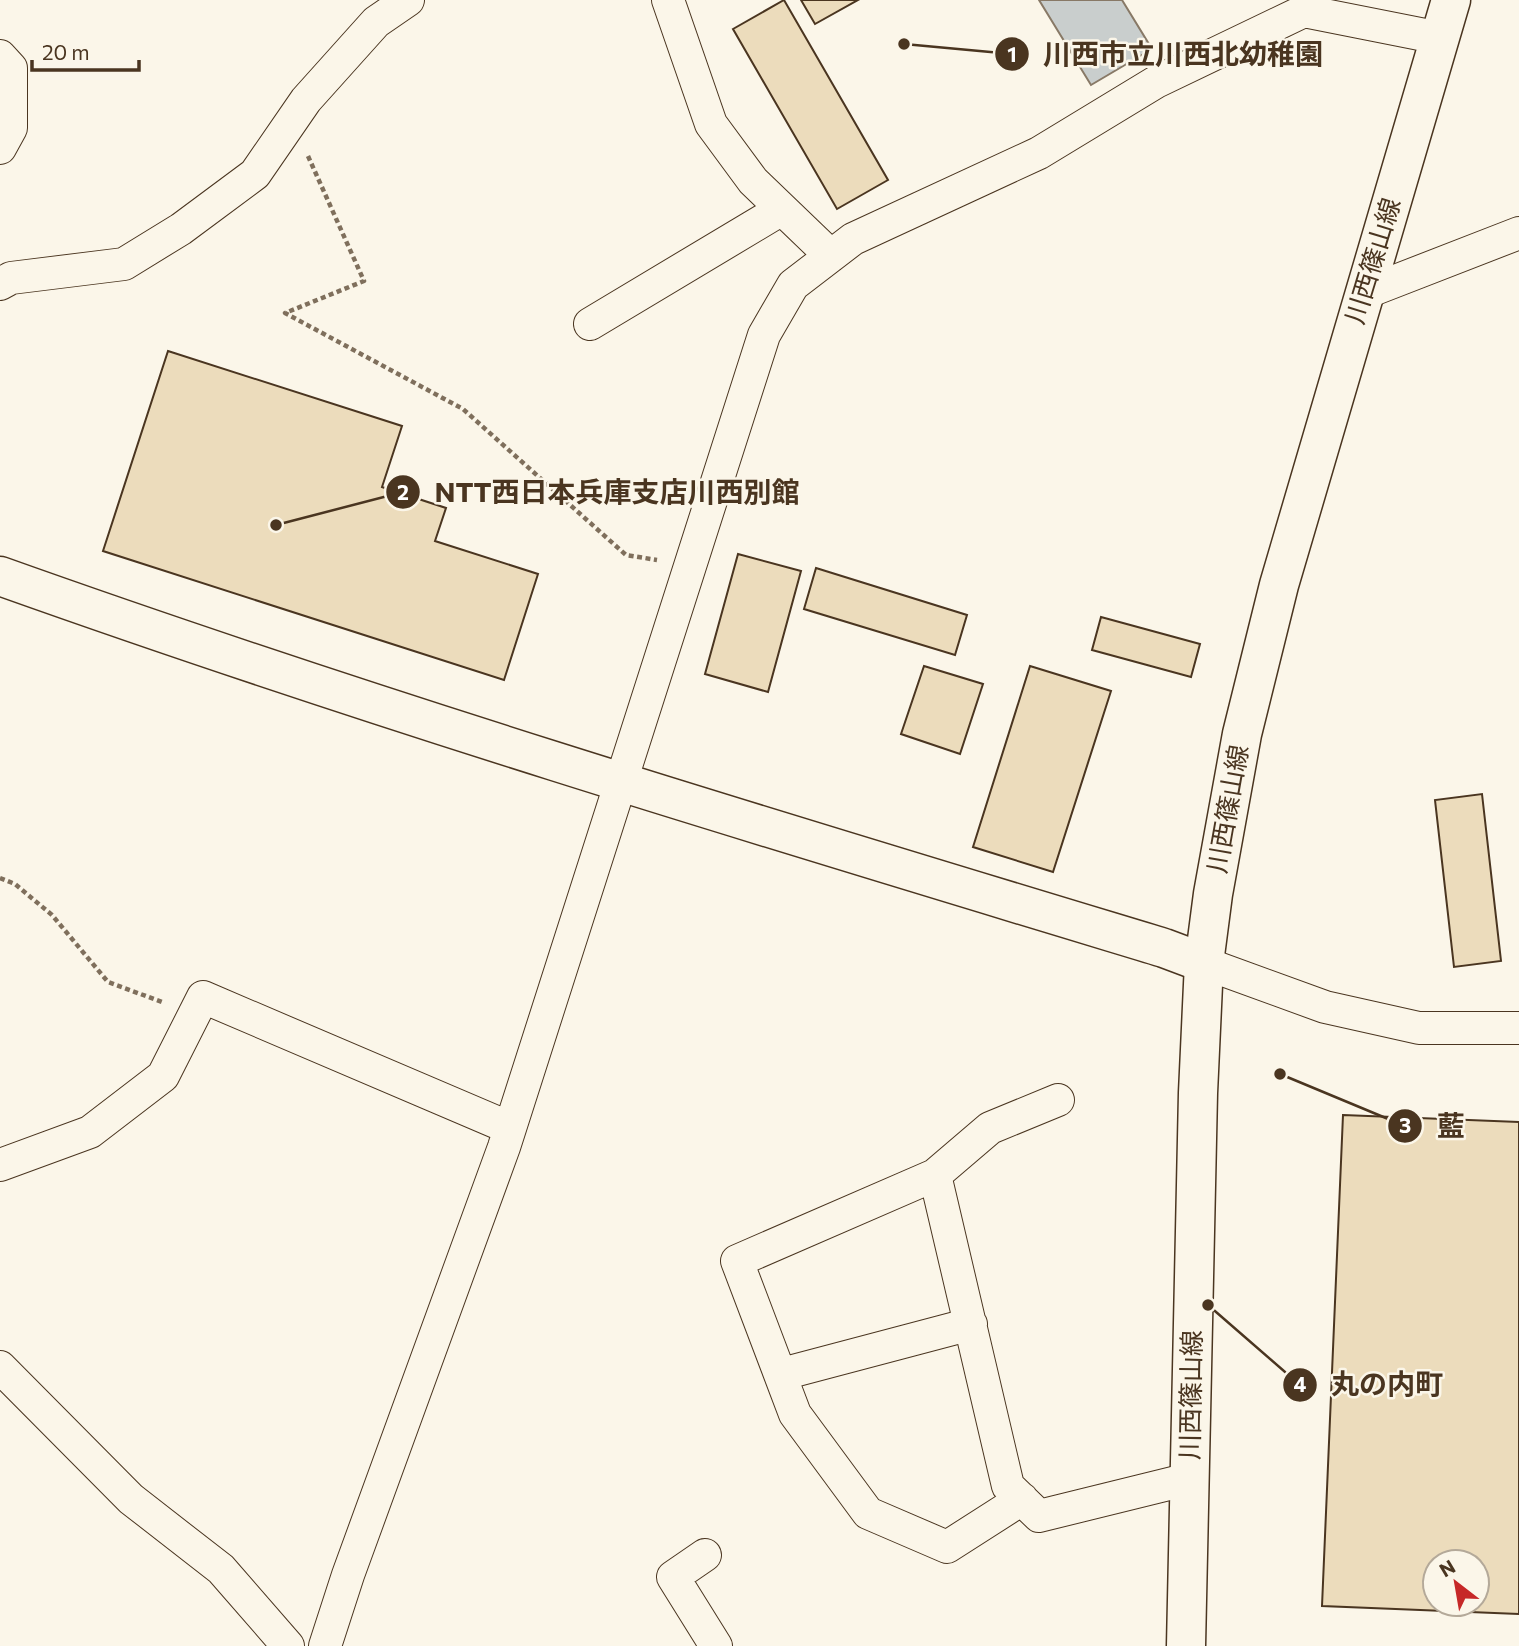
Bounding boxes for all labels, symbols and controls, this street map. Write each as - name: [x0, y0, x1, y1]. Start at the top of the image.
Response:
- scale bar: [32, 28, 138, 72]
- callout: 川西市立川西北幼稚園: [994, 30, 1337, 79]
- text: 川西市立川西北幼稚園: [1043, 36, 1323, 70]
- text: 20 m: [42, 39, 90, 64]
- text: 1: [1007, 41, 1017, 66]
- street label: 川西篠山線: [1338, 194, 1405, 327]
- callout: NTT西日本兵庫支店川西別館: [386, 468, 814, 517]
- text: NTT西日本兵庫支店川西別館: [434, 474, 800, 508]
- text: 2: [397, 479, 409, 504]
- street label: 川西篠山線: [1200, 742, 1253, 875]
- callout: 藍: [1388, 1102, 1479, 1151]
- text: 藍: [1437, 1108, 1465, 1142]
- text: 3: [1399, 1112, 1411, 1137]
- street label: 川西篠山線: [1173, 1330, 1206, 1460]
- callout: 丸の内町: [1282, 1360, 1457, 1409]
- text: 丸の内町: [1331, 1366, 1443, 1400]
- text: 4: [1294, 1371, 1307, 1396]
- north arrow: [1421, 1548, 1491, 1618]
- text: N: [1435, 1554, 1459, 1582]

